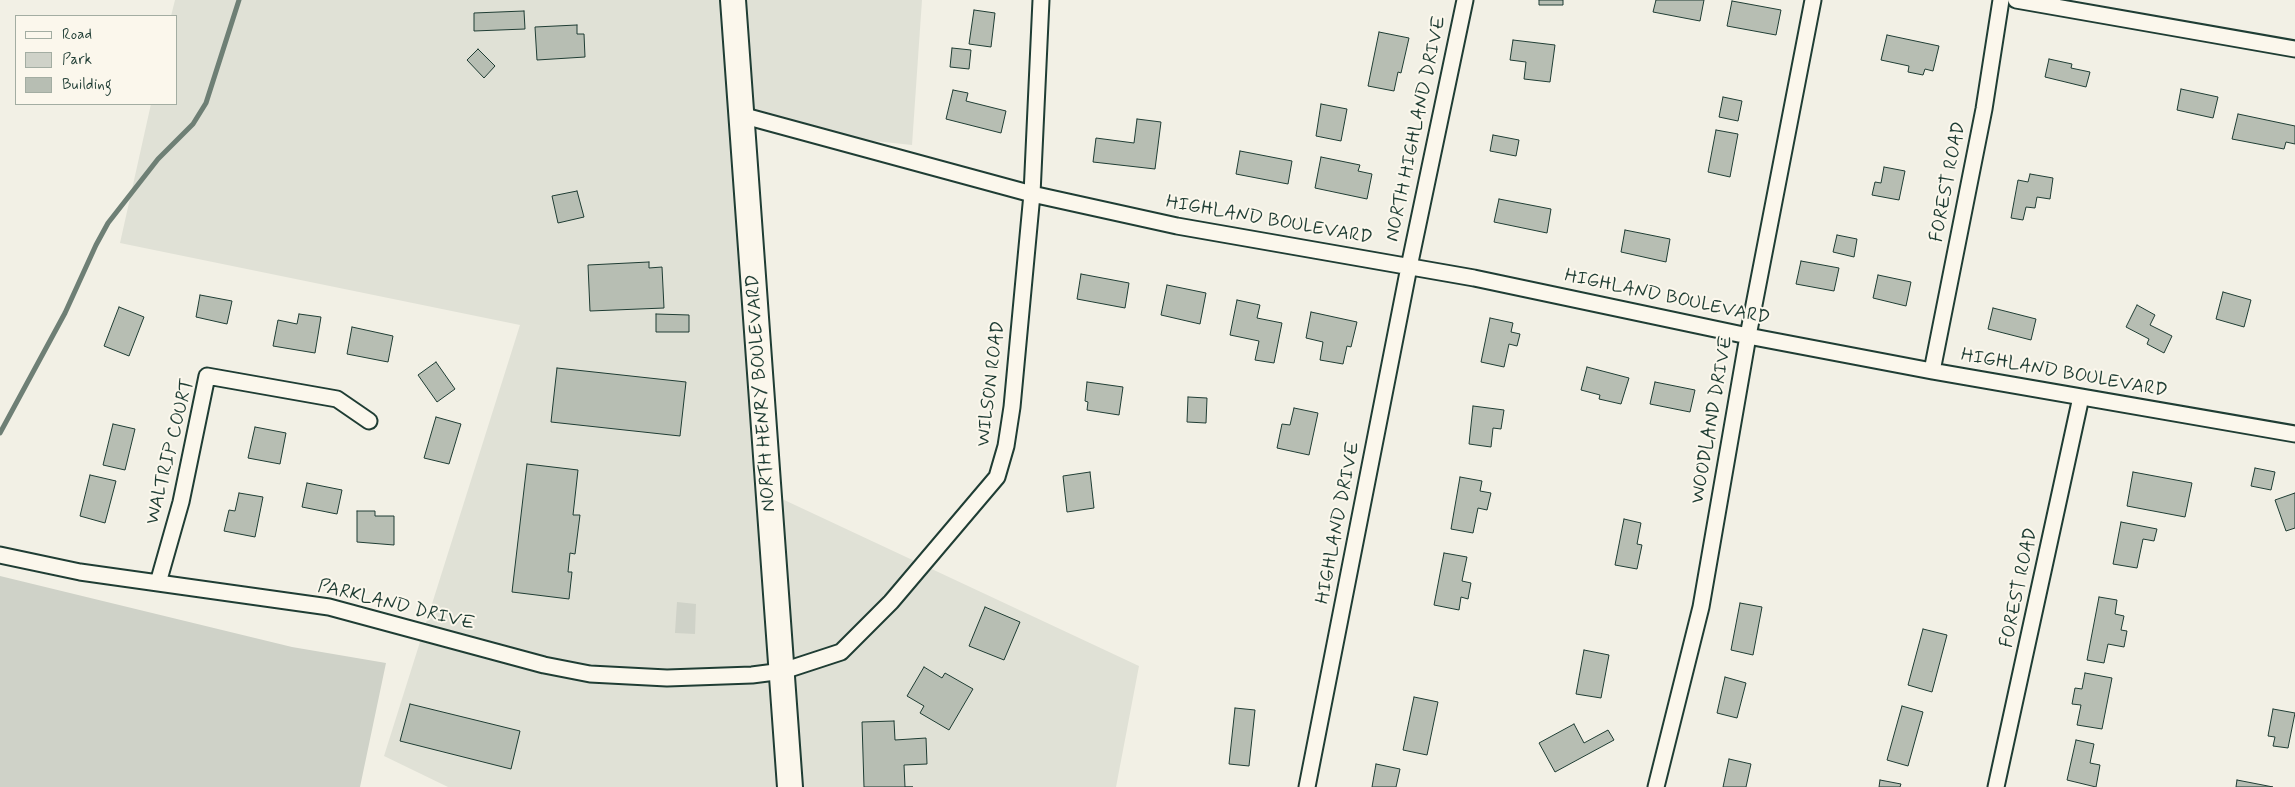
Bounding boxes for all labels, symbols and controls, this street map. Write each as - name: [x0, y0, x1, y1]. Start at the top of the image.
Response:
- street label: NORTH HIGHLAND DRIVE: [1382, 14, 1452, 244]
- legend: [15, 15, 178, 105]
- text: Road: [62, 25, 92, 45]
- text: Park: [62, 50, 92, 70]
- text: Building: [62, 75, 112, 95]
- street label: FOREST ROAD: [1926, 120, 1972, 244]
- street label: HIGHLAND BOULEVARD: [1164, 192, 1374, 250]
- street label: HIGHLAND BOULEVARD: [1562, 265, 1772, 331]
- street label: NORTH HENRY BOULEVARD: [742, 273, 782, 513]
- street label: WILSON ROAD: [973, 320, 1011, 448]
- street label: WOODLAND DRIVE: [1687, 334, 1739, 506]
- street label: HIGHLAND BOULEVARD: [1959, 345, 2169, 403]
- street label: WALTRIP COURT: [142, 377, 200, 527]
- street label: HIGHLAND DRIVE: [1312, 440, 1366, 606]
- street label: FOREST ROAD: [1996, 526, 2044, 650]
- street label: PARKLAND DRIVE: [315, 575, 477, 637]

